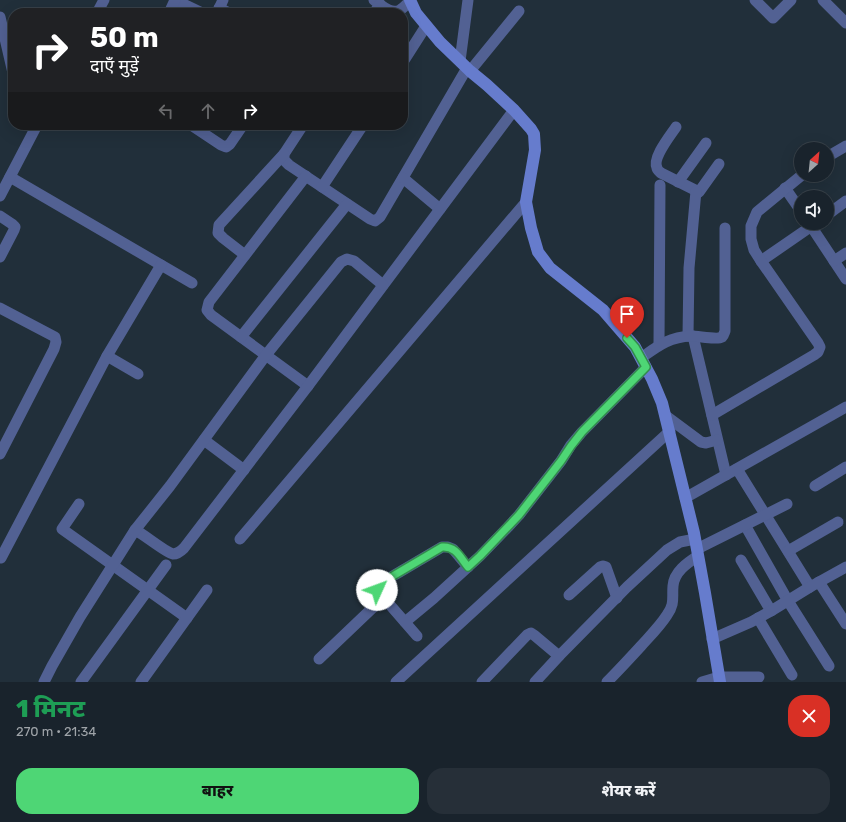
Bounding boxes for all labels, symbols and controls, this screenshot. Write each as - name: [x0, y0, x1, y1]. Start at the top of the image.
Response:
- text: 50 m: [90, 21, 159, 54]
- icon: right: [24, 24, 76, 76]
- text: दाएँ मुड़ें: [90, 55, 139, 77]
- icon: left: [155, 100, 177, 122]
- icon: ahead: [197, 100, 219, 122]
- icon: right: [239, 100, 261, 122]
- north arrow: [794, 142, 834, 182]
- map controls: [794, 142, 834, 230]
- button: sound: [794, 190, 834, 230]
- pin: [610, 297, 644, 338]
- icon: arrive: [616, 303, 638, 325]
- position arrow: [356, 569, 398, 611]
- text: 1 मिनट: [16, 695, 85, 723]
- button: close: [788, 695, 830, 737]
- text: 270 m · 21:34: [16, 724, 96, 739]
- button: बाहर: [16, 768, 419, 814]
- button: शेयर करें: [427, 768, 830, 814]

